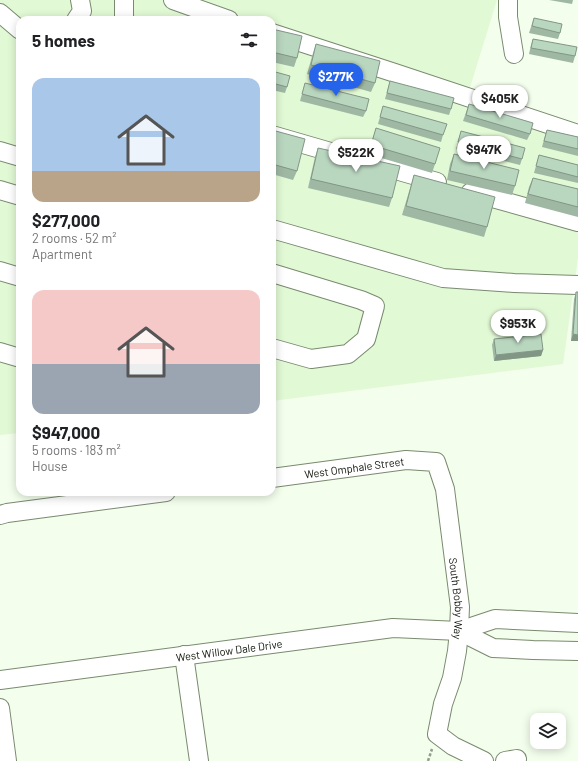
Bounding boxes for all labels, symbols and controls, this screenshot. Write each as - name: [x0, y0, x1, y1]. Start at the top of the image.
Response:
- icon: filters: [238, 29, 260, 51]
- text: 5 homes: [32, 30, 95, 50]
- pin: $277K: [308, 63, 364, 97]
- text: $277K: [318, 68, 354, 84]
- pin: $405K: [472, 85, 528, 119]
- text: $405K: [481, 90, 519, 106]
- icon: home: [110, 104, 182, 176]
- pin: $947K: [456, 136, 512, 170]
- pin: $522K: [328, 139, 384, 173]
- text: $947K: [466, 141, 502, 157]
- text: $522K: [337, 144, 375, 160]
- text: $277,000: [32, 210, 100, 230]
- text: 2 rooms · 52 m²: [32, 230, 117, 246]
- text: Apartment: [32, 246, 93, 262]
- pin: $953K: [490, 310, 546, 344]
- text: $953K: [500, 315, 536, 331]
- icon: home: [110, 316, 182, 388]
- text: $947,000: [32, 422, 100, 442]
- text: 5 rooms · 183 m²: [32, 442, 121, 458]
- street label: West Omphale Street: [304, 454, 405, 480]
- text: House: [32, 458, 68, 474]
- street label: South Bobby Way: [447, 557, 467, 640]
- street label: West Willow Dale Drive: [175, 636, 283, 663]
- map controls: [530, 713, 566, 749]
- button: layers: [530, 713, 566, 749]

